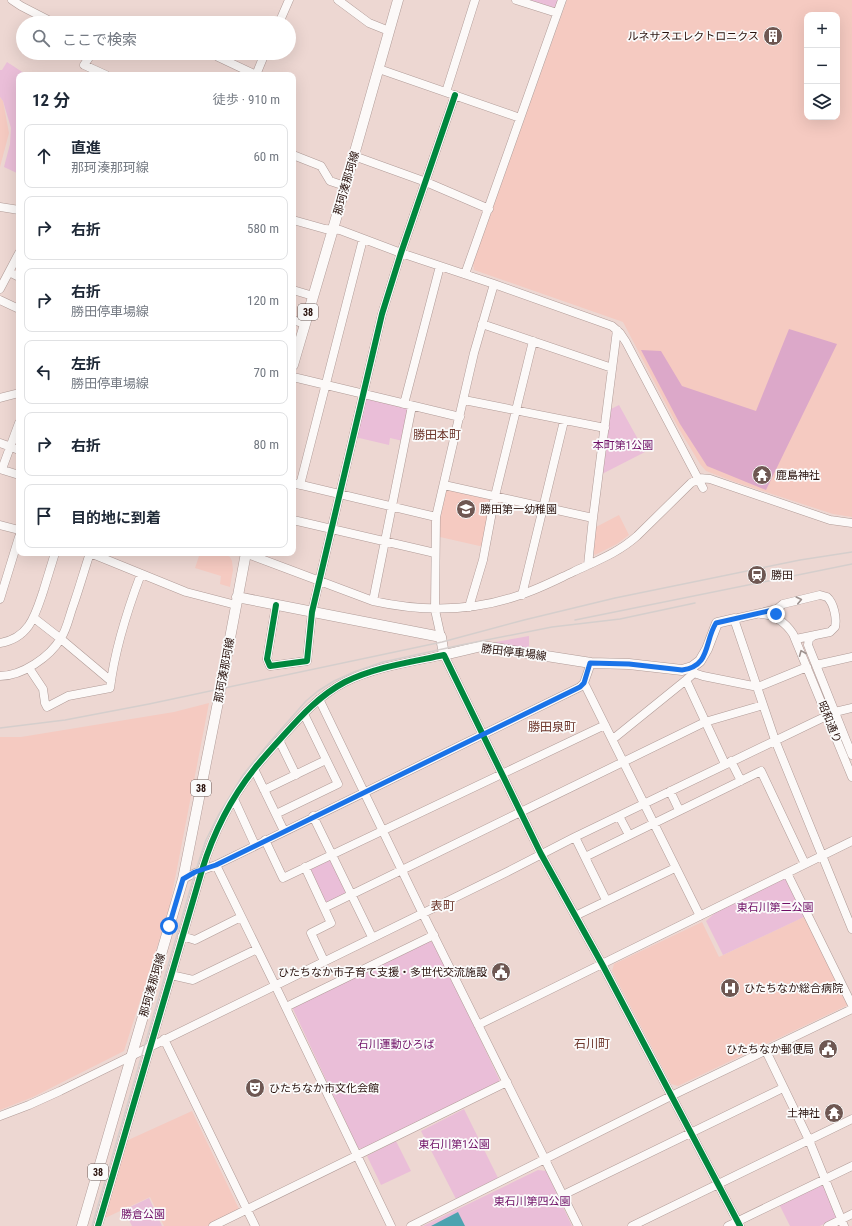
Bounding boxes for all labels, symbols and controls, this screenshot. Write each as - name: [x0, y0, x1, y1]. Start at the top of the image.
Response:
- map controls: [804, 12, 840, 120]
- button: +: [804, 12, 840, 48]
- search box: [16, 16, 296, 60]
- building icon: ルネサスエレクトロニクス: [762, 25, 784, 47]
- icon: search: [30, 27, 52, 49]
- place label: ルネサスエレクトロニクス: [628, 30, 759, 43]
- text: ここで検索: [62, 31, 137, 49]
- button: −: [804, 48, 840, 84]
- button: layers: [804, 84, 840, 120]
- text: 12 分: [32, 90, 70, 110]
- text: 徒歩 · 910 m: [213, 92, 280, 107]
- text: 直進: [71, 139, 101, 157]
- icon: ahead: [33, 145, 55, 167]
- text: 60 m: [253, 149, 279, 164]
- street label: 那珂湊那珂線: [331, 150, 362, 217]
- text: 那珂湊那珂線: [71, 160, 149, 175]
- icon: right: [33, 217, 55, 239]
- text: 右折: [71, 221, 101, 239]
- text: 580 m: [247, 221, 279, 236]
- text: 右折: [71, 283, 101, 301]
- icon: right: [33, 289, 55, 311]
- text: 120 m: [247, 293, 279, 308]
- text: 勝田停車場線: [71, 304, 149, 319]
- road number: 38: [298, 304, 318, 320]
- text: 左折: [71, 355, 101, 373]
- icon: left: [33, 361, 55, 383]
- text: 70 m: [253, 365, 279, 380]
- text: 勝田停車場線: [71, 376, 149, 391]
- district label: 勝田本町: [413, 428, 461, 442]
- icon: right: [33, 433, 55, 455]
- text: 右折: [71, 437, 101, 455]
- text: 80 m: [253, 437, 279, 452]
- park label: 本町第1公園: [593, 439, 653, 452]
- temple icon: 鹿島神社: [751, 464, 773, 486]
- place label: 鹿島神社: [776, 469, 820, 482]
- school or university icon: 勝田第一幼稚園: [455, 498, 477, 520]
- place label: 勝田第一幼稚園: [480, 503, 557, 516]
- icon: arrive: [33, 505, 55, 527]
- text: 目的地に到着: [71, 509, 161, 527]
- station icon: 勝田: [746, 564, 768, 586]
- place label: 勝田: [771, 569, 793, 582]
- one-way arrow: [796, 597, 802, 605]
- route end: [767, 605, 785, 623]
- street label: 那珂湊那珂線: [212, 636, 237, 704]
- street label: 勝田停車場線: [480, 642, 547, 663]
- one-way arrow: [798, 649, 806, 656]
- street label: 昭和通り: [815, 699, 844, 745]
- district label: 勝田泉町: [528, 720, 576, 734]
- road number: 38: [191, 780, 211, 796]
- district label: 表町: [430, 899, 455, 913]
- park label: 東石川第二公園: [737, 901, 814, 914]
- route start: [160, 917, 178, 935]
- street label: 那珂湊那珂線: [137, 952, 168, 1019]
- public building icon: ひたちなか市子育て支援・多世代交流施設: [490, 961, 512, 983]
- place label: ひたちなか市子育て支援・多世代交流施設: [278, 966, 487, 979]
- hospital icon: ひたちなか総合病院: [719, 977, 741, 999]
- place label: ひたちなか総合病院: [744, 982, 843, 995]
- district label: 石川町: [574, 1037, 610, 1051]
- park label: 石川運動ひろば: [358, 1038, 435, 1051]
- public building icon: ひたちなか郵便局: [817, 1038, 839, 1060]
- place label: ひたちなか郵便局: [726, 1043, 814, 1056]
- theatre icon: ひたちなか市文化会館: [244, 1077, 266, 1099]
- place label: ひたちなか市文化会館: [269, 1082, 379, 1095]
- temple icon: 土神社: [823, 1102, 845, 1124]
- place label: 土神社: [787, 1107, 820, 1120]
- park label: 東石川第1公園: [418, 1138, 490, 1151]
- road number: 38: [88, 1164, 108, 1180]
- park label: 東石川第四公園: [494, 1195, 571, 1208]
- park label: 勝倉公園: [121, 1208, 165, 1221]

